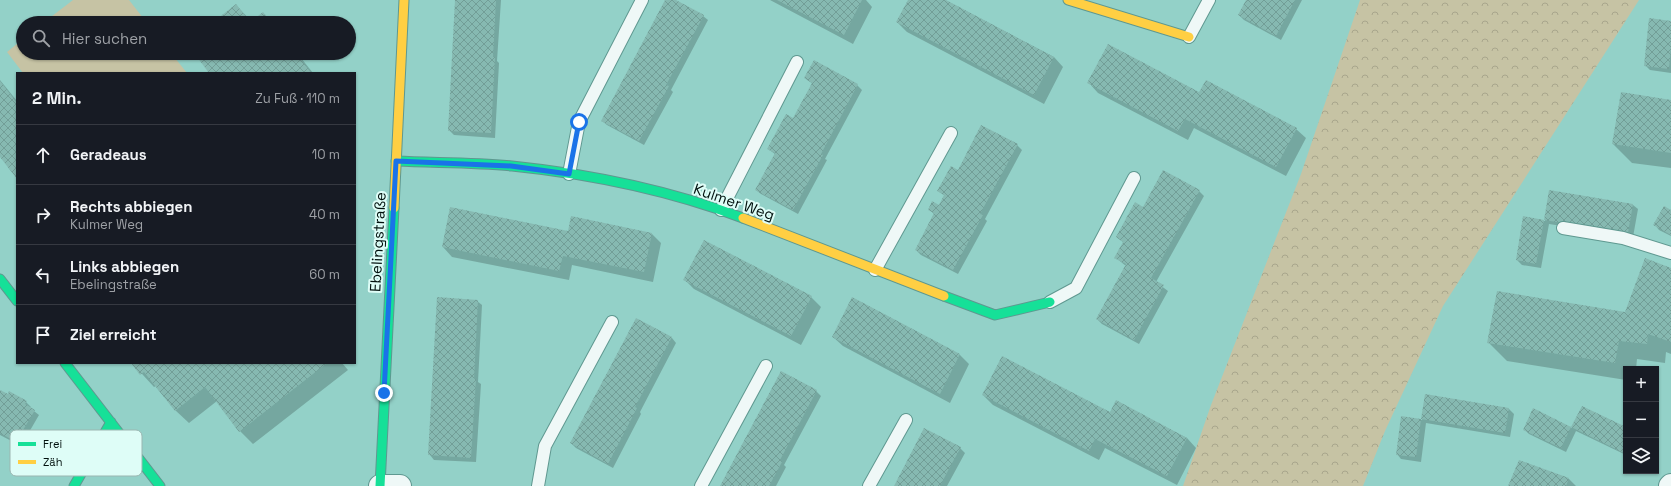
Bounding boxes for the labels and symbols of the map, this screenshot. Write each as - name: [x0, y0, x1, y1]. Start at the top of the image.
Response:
- route start: [570, 113, 588, 131]
- street label: Kulmer Weg: [691, 179, 777, 224]
- street label: Ebelingstraße: [365, 191, 390, 292]
- route end: [375, 384, 393, 402]
- legend: [10, 430, 142, 476]
- text: Frei: [43, 437, 62, 451]
- text: Zäh: [43, 455, 62, 469]

